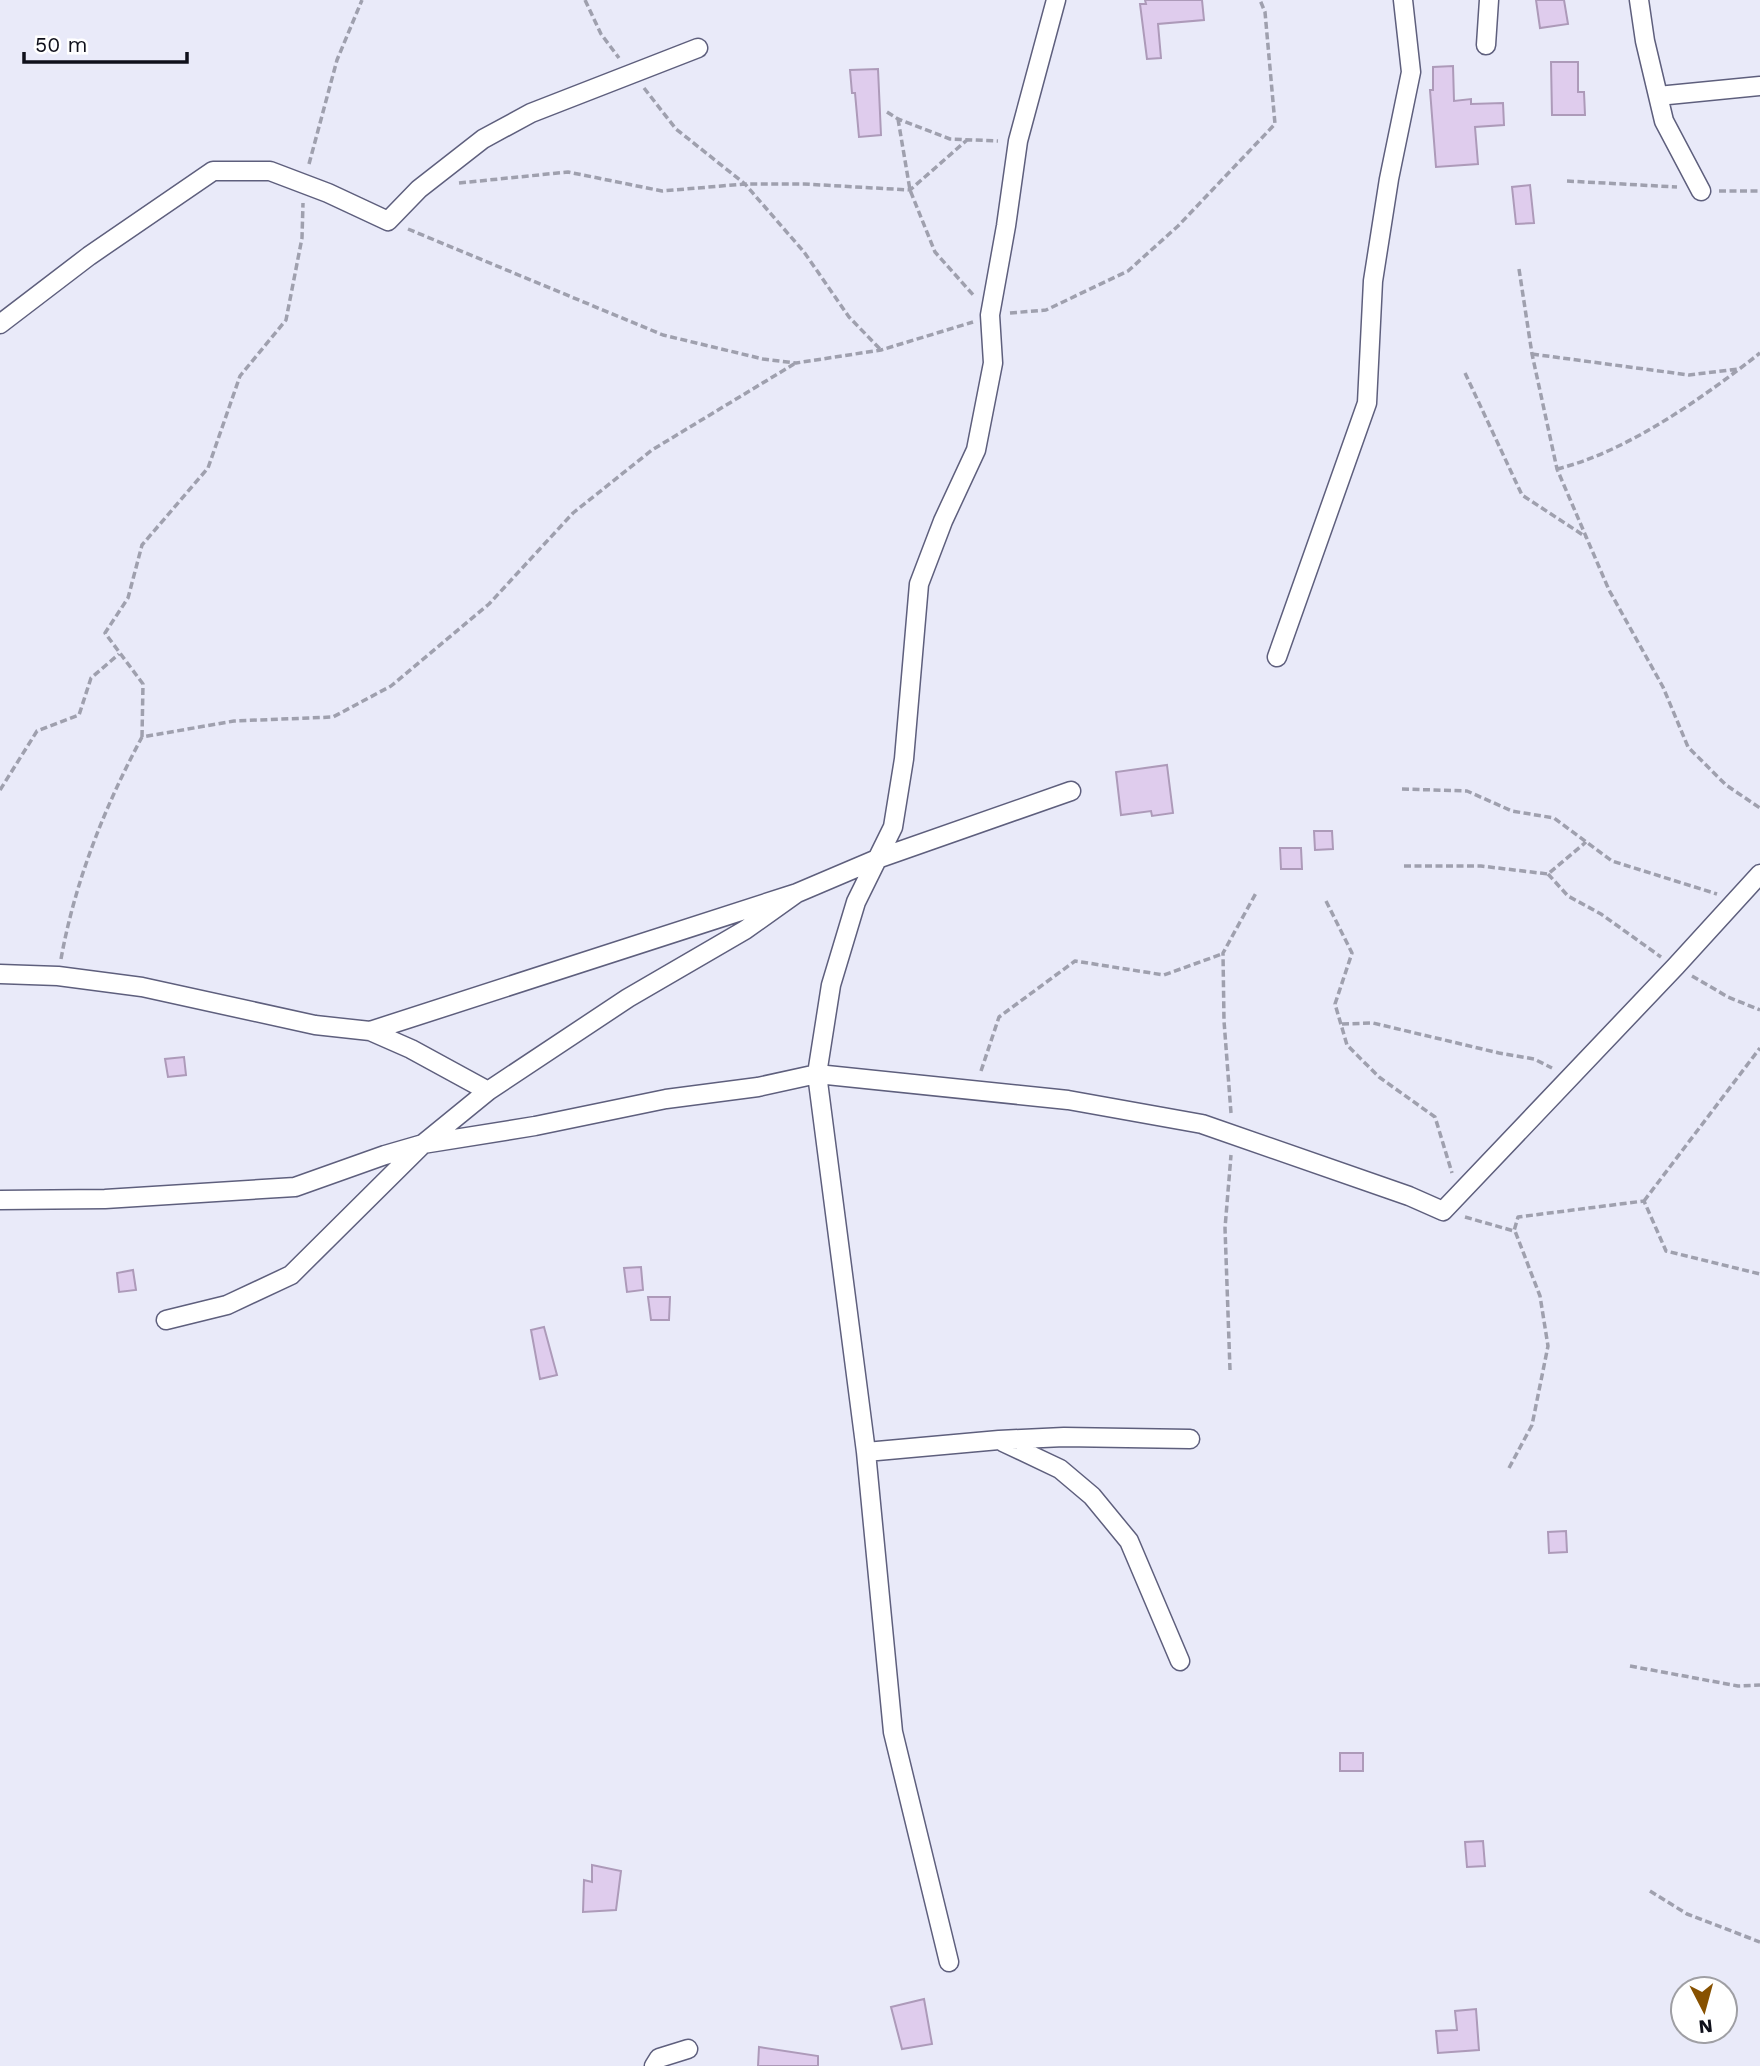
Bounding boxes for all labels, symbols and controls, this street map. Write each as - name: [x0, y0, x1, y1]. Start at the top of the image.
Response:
- scale bar: [24, 21, 187, 65]
- text: 50 m: [35, 32, 87, 57]
- north arrow: [1669, 1975, 1739, 2045]
- text: N: [1698, 2014, 1714, 2039]

